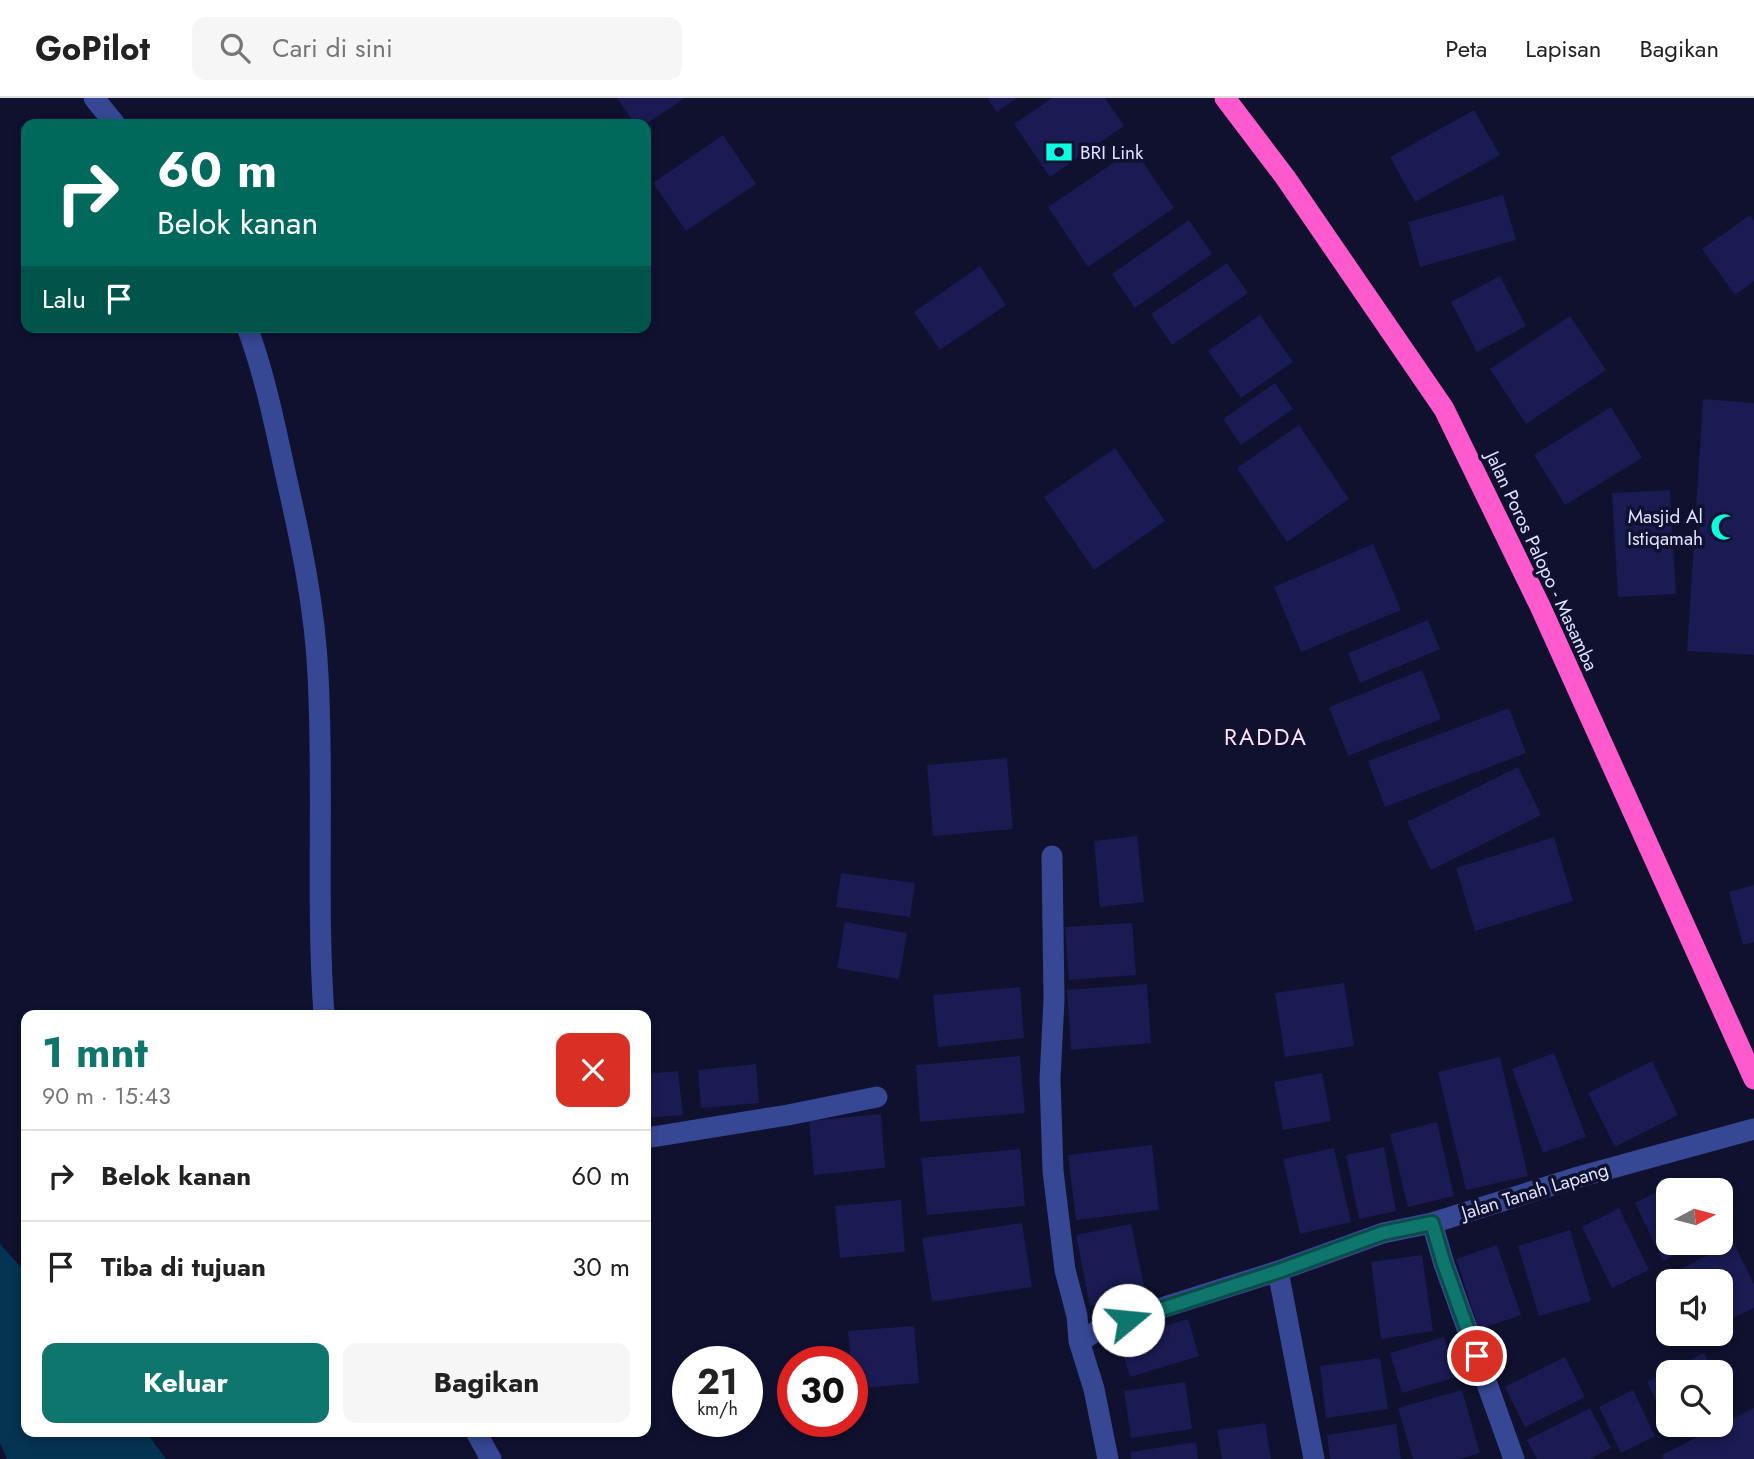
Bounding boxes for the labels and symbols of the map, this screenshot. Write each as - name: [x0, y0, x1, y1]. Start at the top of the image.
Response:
- bank icon: BRI Link: [1044, 137, 1074, 167]
- place label: BRI Link: [1080, 139, 1144, 166]
- street label: Jalan Poros Palopo - Masamba: [1478, 444, 1605, 675]
- place label: Masjid Al Istiqamah: [1627, 503, 1703, 552]
- mosque icon: Masjid Al Istiqamah: [1709, 512, 1739, 542]
- district label: RADDA: [1224, 720, 1308, 754]
- street label: Jalan Tanah Lapang: [1455, 1156, 1612, 1227]
- north arrow: [1656, 1178, 1732, 1255]
- position arrow: [1091, 1283, 1165, 1357]
- pin: [1447, 1326, 1507, 1386]
- speed limit sign: 30: [777, 1346, 868, 1437]

